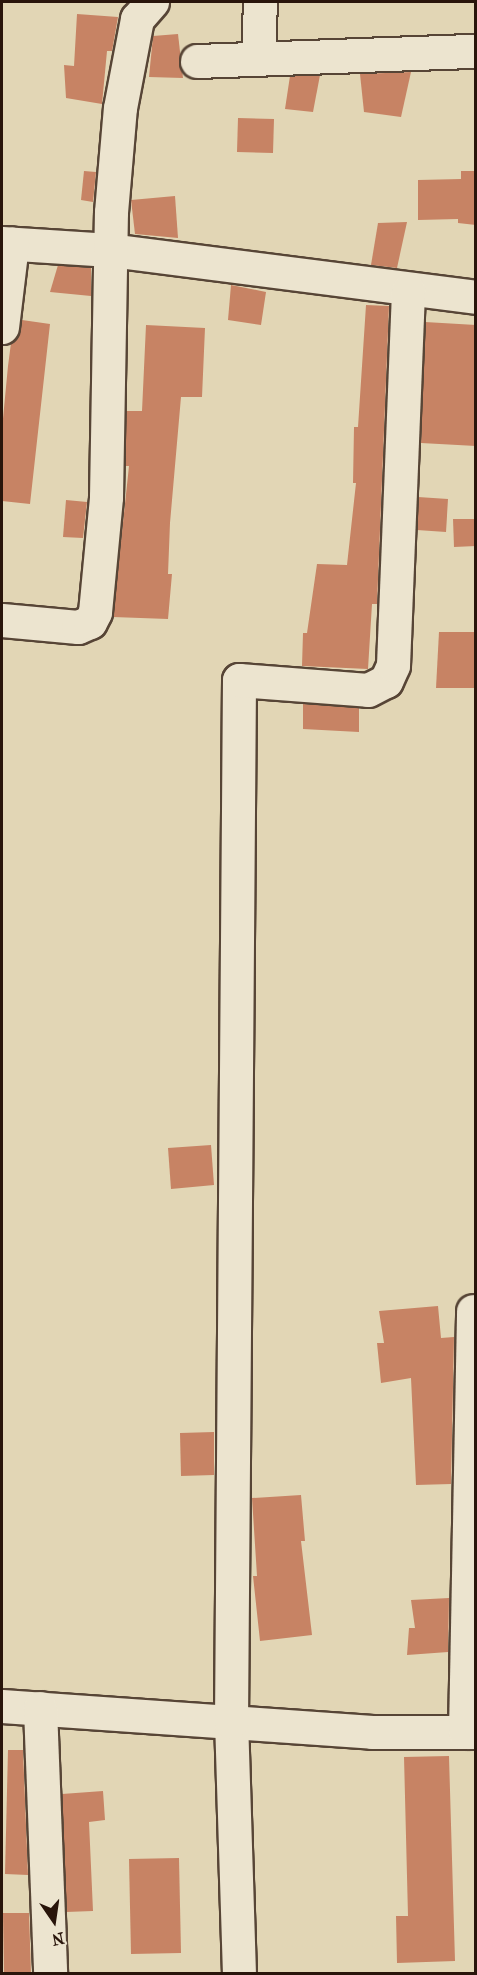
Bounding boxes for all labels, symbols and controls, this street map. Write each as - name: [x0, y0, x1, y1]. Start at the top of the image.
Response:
- north arrow: [24, 1891, 84, 1951]
- text: N: [50, 1928, 66, 1950]

